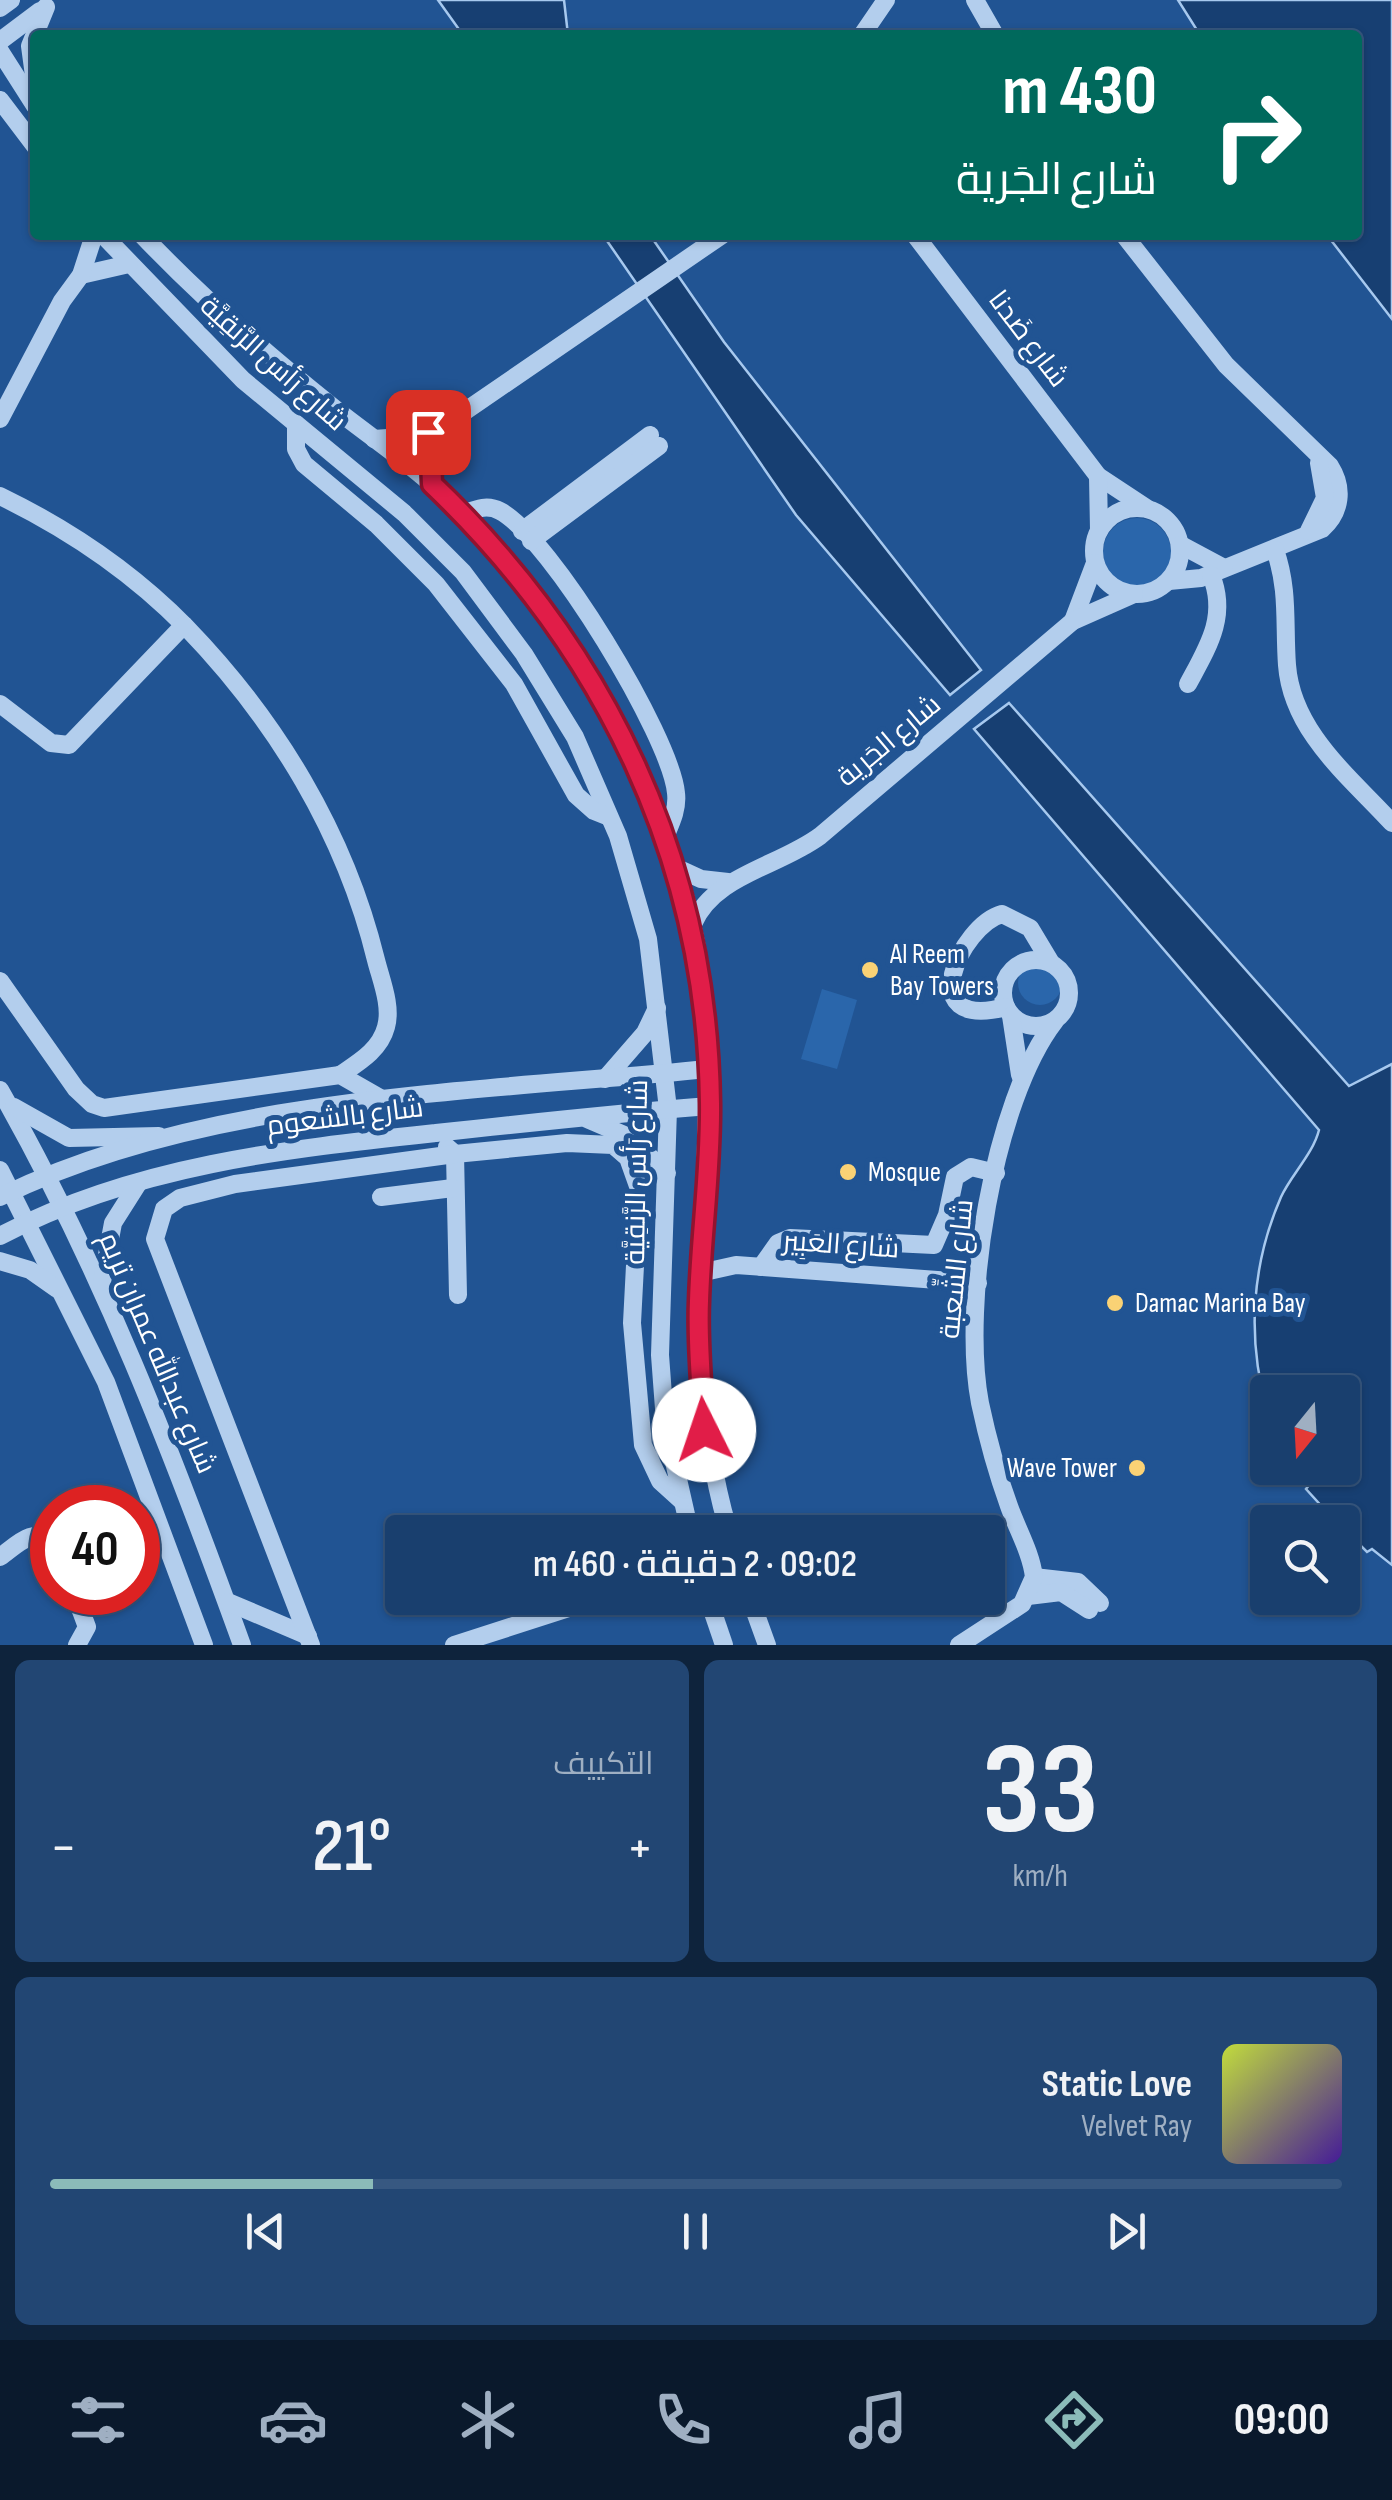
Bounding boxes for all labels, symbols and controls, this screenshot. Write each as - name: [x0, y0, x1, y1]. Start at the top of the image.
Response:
- text: 430 m: [1002, 50, 1157, 134]
- icon: right: [1192, 70, 1322, 200]
- text: شارع الجَرية: [956, 153, 1157, 208]
- street label: شارع ضَدنا: [980, 284, 1075, 394]
- street label: شارع رَأس الرَّنقِيَّة: [192, 288, 354, 439]
- pin: [386, 390, 471, 475]
- icon: arrive: [401, 405, 456, 460]
- street label: شارع الجَرية: [830, 688, 948, 795]
- place label: Al Reem Bay Towers: [889, 938, 994, 1003]
- marker: Al Reem Bay Towers: [859, 959, 881, 981]
- street label: شارع رَأس الرَّنقِيَّة: [617, 1079, 656, 1265]
- street label: شارع بالشعوم: [265, 1091, 426, 1145]
- place label: Mosque: [868, 1156, 941, 1189]
- marker: Mosque: [837, 1161, 859, 1183]
- street label: شارع الشِّعبة: [926, 1197, 982, 1341]
- street label: شارع العَبِير: [780, 1224, 900, 1267]
- street label: شارع عبدالله عمران تريم: [89, 1226, 225, 1479]
- place label: Damac Marina Bay: [1135, 1287, 1306, 1320]
- marker: Damac Marina Bay: [1104, 1292, 1126, 1314]
- north arrow: [1250, 1375, 1360, 1485]
- map controls: [1250, 1375, 1360, 1615]
- position arrow: [652, 1378, 756, 1482]
- place label: Wave Tower: [1007, 1452, 1117, 1485]
- marker: Wave Tower: [1126, 1457, 1148, 1479]
- speed limit sign: 40: [30, 1485, 160, 1615]
- button: search: [1250, 1505, 1360, 1615]
- text: 09:02 · 2 دقيقة · 460 m: [533, 1542, 857, 1587]
- text: 33: [982, 1714, 1099, 1870]
- text: التكييف: [553, 1745, 654, 1784]
- text: 21°: [312, 1802, 391, 1893]
- text: −: [50, 1815, 77, 1882]
- text: +: [627, 1815, 653, 1882]
- text: km/h: [1013, 1857, 1068, 1896]
- text: Static Love: [1042, 2062, 1192, 2107]
- text: Velvet Ray: [1081, 2107, 1192, 2146]
- icon: previous: [238, 2204, 293, 2259]
- icon: pause: [668, 2204, 723, 2259]
- icon: next: [1099, 2204, 1154, 2259]
- icon: filters: [63, 2385, 133, 2455]
- icon: car: [258, 2385, 328, 2455]
- icon: climate: [453, 2385, 523, 2455]
- icon: phone: [648, 2385, 718, 2455]
- icon: music: [843, 2385, 913, 2455]
- icon: directions: [1039, 2385, 1109, 2455]
- text: 09:00: [1234, 2393, 1329, 2448]

